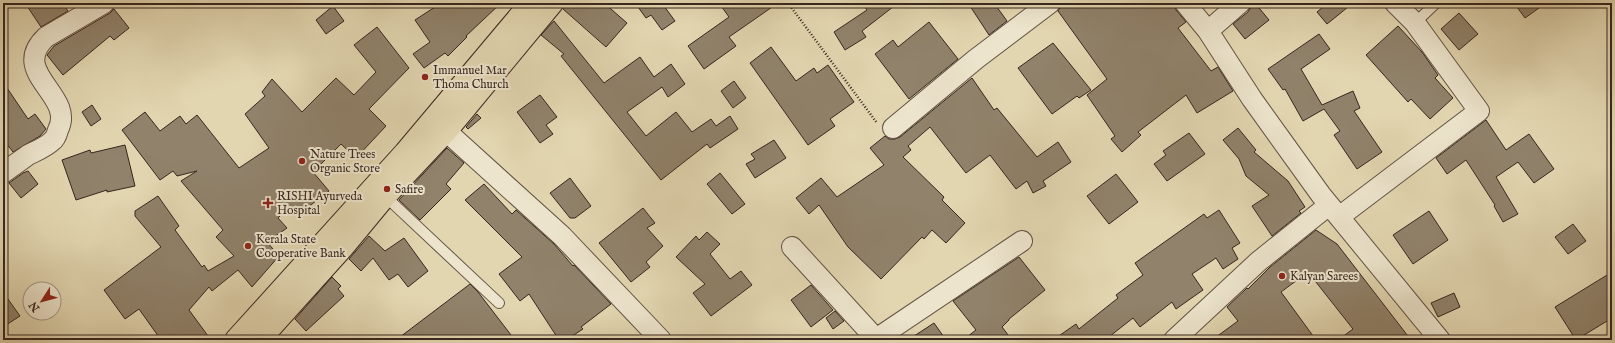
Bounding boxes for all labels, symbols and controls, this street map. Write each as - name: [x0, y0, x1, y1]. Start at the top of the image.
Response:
- place label: Immanuel Mar Thoma Church: [433, 63, 509, 92]
- marker: Immanuel Mar Thoma Church: [420, 72, 430, 82]
- place label: Nature Trees Organic Store: [310, 147, 380, 176]
- marker: Nature Trees Organic Store: [297, 156, 307, 166]
- place label: Safire: [395, 182, 424, 197]
- marker: Safire: [382, 184, 392, 194]
- place label: RISHI Ayurveda Hospital: [277, 189, 363, 219]
- marker: RISHI Ayurveda Hospital: [262, 197, 274, 209]
- place label: Kerala State Cooperative Bank: [256, 232, 346, 262]
- marker: Kerala State Cooperative Bank: [243, 241, 253, 251]
- place label: Kalyan Sarees: [1290, 269, 1358, 284]
- marker: Kalyan Sarees: [1277, 271, 1287, 281]
- north arrow: [22, 281, 62, 321]
- text: N: [26, 298, 44, 315]

